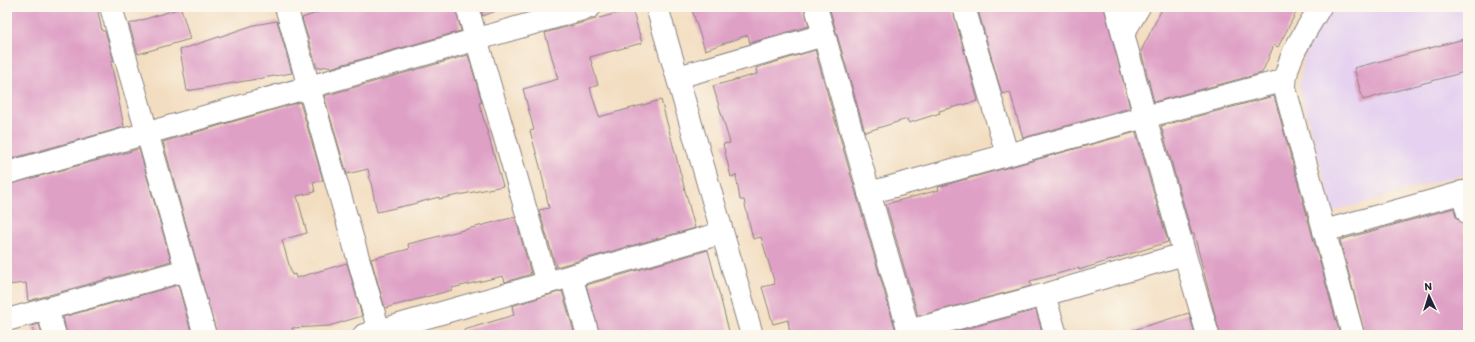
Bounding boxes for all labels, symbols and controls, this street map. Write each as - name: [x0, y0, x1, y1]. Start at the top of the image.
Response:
- north arrow: [1409, 276, 1449, 316]
- text: N: [1424, 280, 1433, 293]

